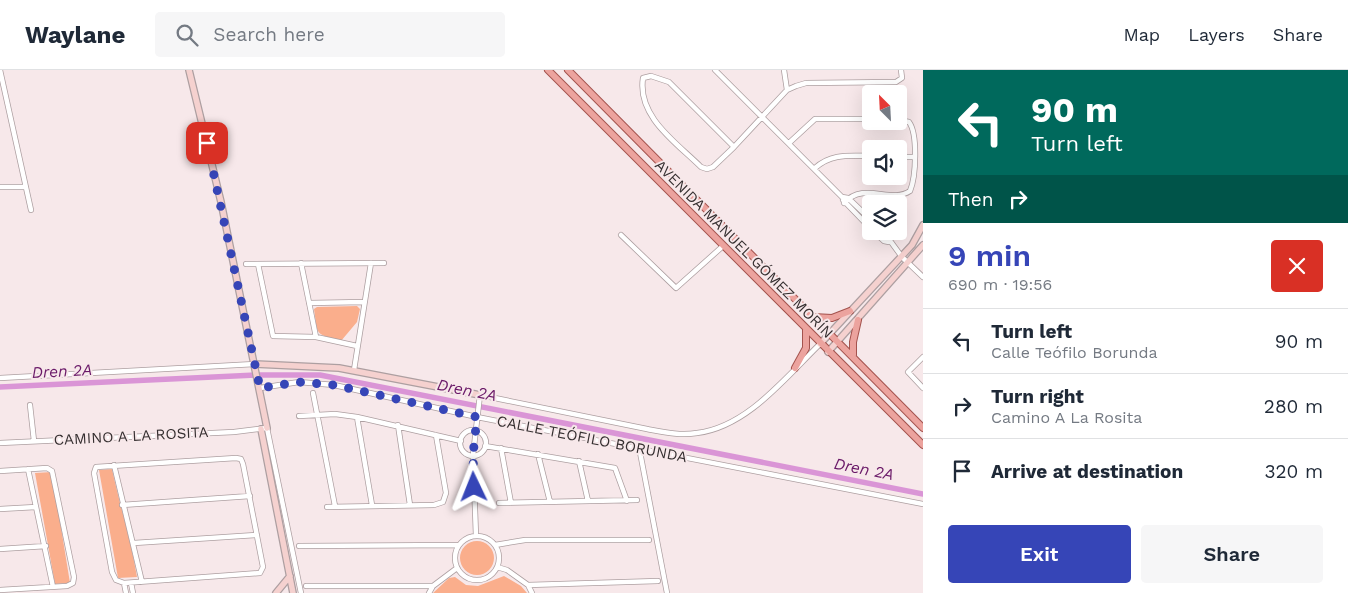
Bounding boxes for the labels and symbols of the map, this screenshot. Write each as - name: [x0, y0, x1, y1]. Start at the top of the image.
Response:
- north arrow: [862, 85, 908, 130]
- pin: [186, 122, 228, 164]
- street label: AVENIDA MANUEL GÓMEZ MORÍN: [651, 155, 838, 342]
- water label: Dren 2A: [31, 360, 93, 382]
- water label: Dren 2A: [435, 375, 499, 405]
- street label: CALLE TEÓFILO BORUNDA: [495, 411, 689, 466]
- street label: CAMINO A LA ROSITA: [53, 423, 209, 449]
- water label: Dren 2A: [832, 454, 896, 484]
- position arrow: [447, 460, 499, 512]

